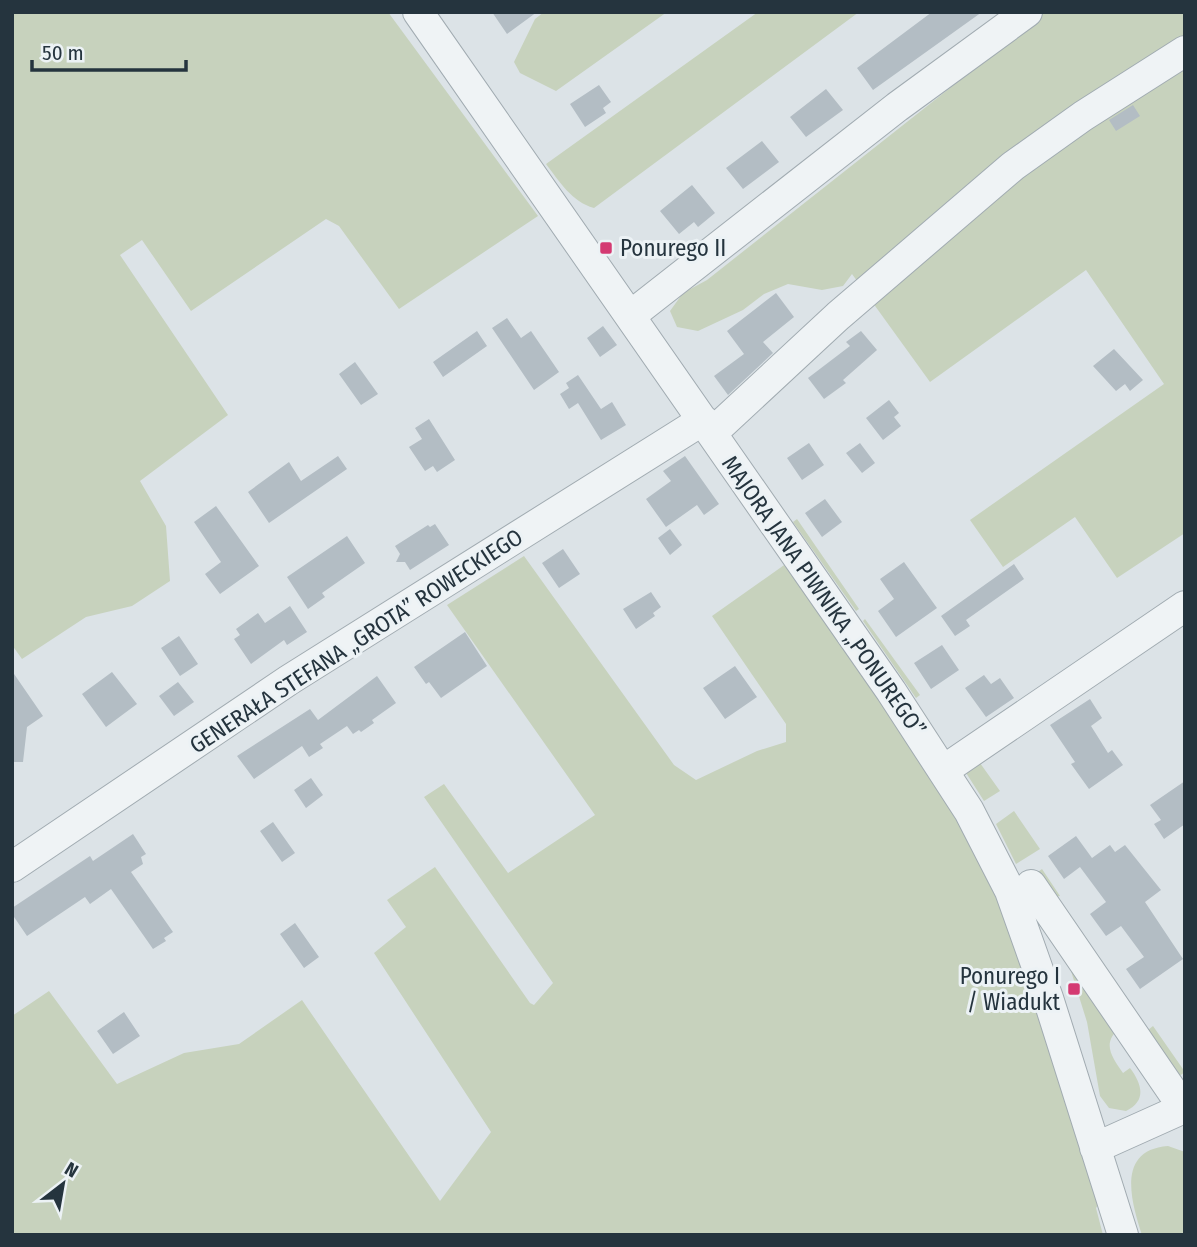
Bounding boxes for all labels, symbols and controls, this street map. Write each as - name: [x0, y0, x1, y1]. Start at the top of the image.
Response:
- scale bar: [32, 28, 186, 72]
- text: 50 m: [42, 40, 84, 66]
- place label: Ponurego II: [620, 234, 726, 262]
- marker: Ponurego II: [598, 240, 614, 256]
- street label: MAJORA JANA PIWNIKA „PONUREGO”: [716, 450, 932, 742]
- street label: GENERAŁA STEFANA „GROTA” ROWECKIEGO: [184, 523, 528, 759]
- place label: Ponurego I / Wiadukt: [960, 962, 1060, 1016]
- marker: Ponurego I / Wiadukt: [1066, 981, 1082, 997]
- north arrow: [28, 1149, 98, 1219]
- text: N: [61, 1157, 82, 1183]

